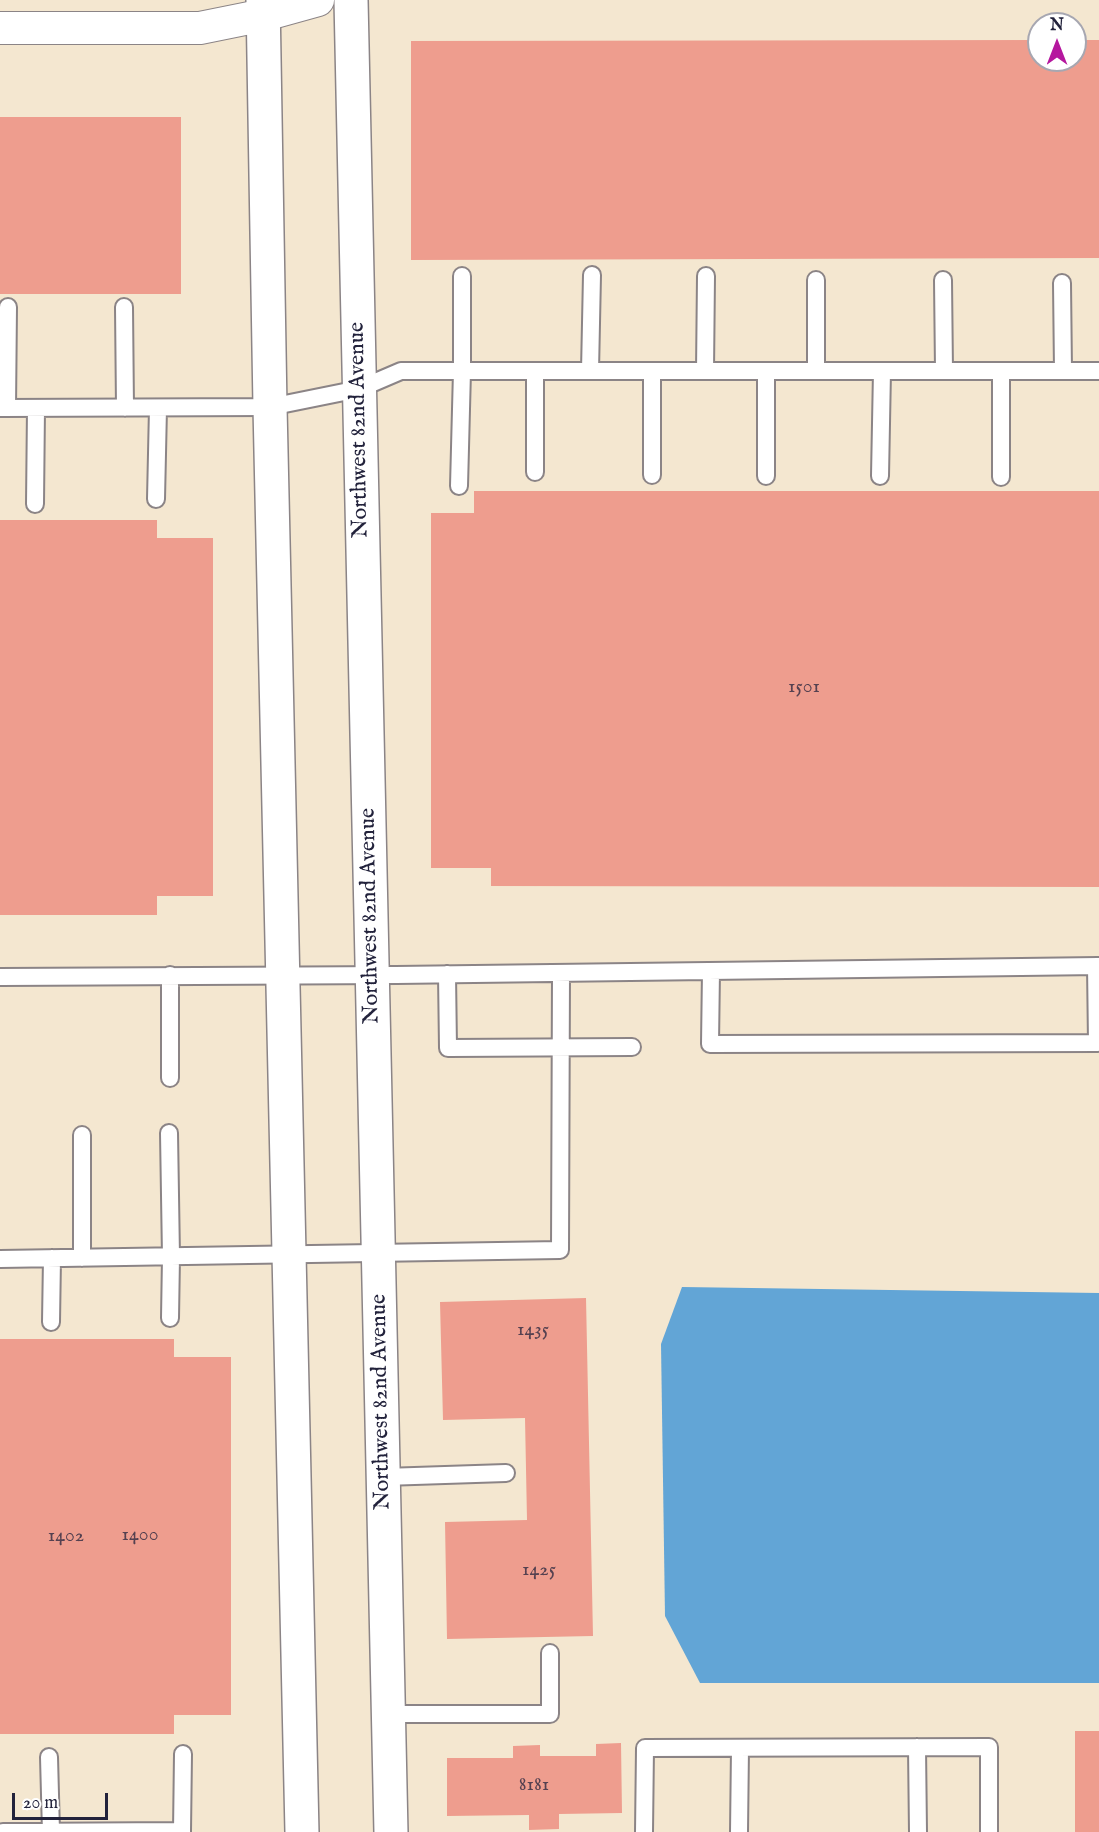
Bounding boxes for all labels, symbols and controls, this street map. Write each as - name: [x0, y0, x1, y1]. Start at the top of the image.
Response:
- north arrow: [1027, 12, 1087, 72]
- text: N: [1050, 16, 1064, 36]
- street label: Northwest 82nd Avenue: [345, 322, 375, 538]
- house number: 1501: [788, 676, 820, 700]
- street label: Northwest 82nd Avenue: [356, 808, 386, 1024]
- street label: Northwest 82nd Avenue: [367, 1294, 397, 1510]
- house number: 1435: [517, 1319, 549, 1343]
- house number: 1400: [122, 1524, 158, 1548]
- house number: 1402: [48, 1525, 84, 1549]
- house number: 1425: [522, 1559, 556, 1583]
- house number: 8181: [519, 1774, 549, 1798]
- scale bar: [15, 1781, 111, 1819]
- text: 20 m: [23, 1792, 58, 1815]

